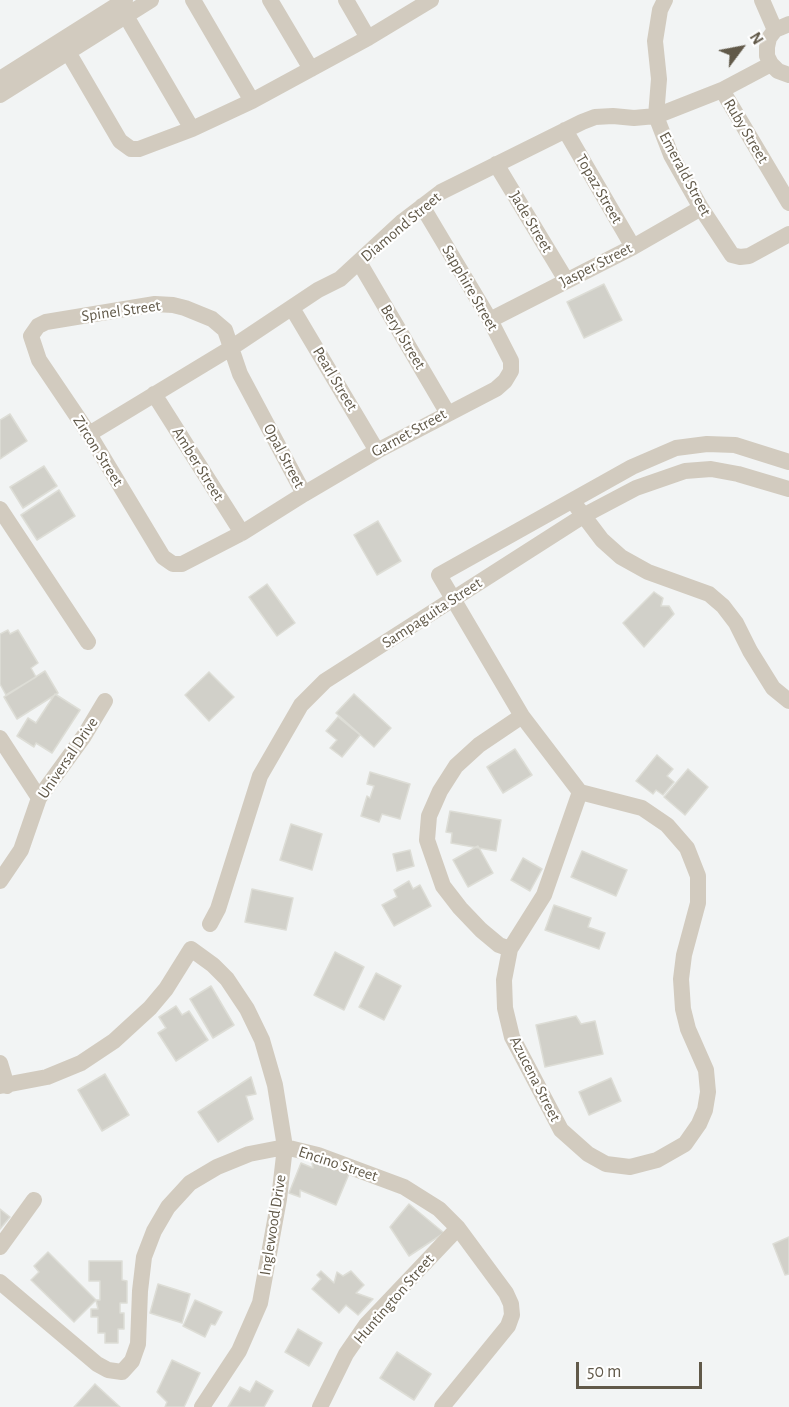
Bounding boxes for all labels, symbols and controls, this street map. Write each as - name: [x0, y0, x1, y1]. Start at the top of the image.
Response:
- north arrow: [711, 18, 771, 78]
- text: N: [747, 30, 766, 47]
- street label: Ruby Street: [719, 95, 773, 167]
- street label: Emerald Street: [655, 129, 715, 219]
- street label: Topaz Street: [571, 151, 627, 227]
- street label: Diamond Street: [357, 188, 445, 266]
- street label: Jade Street: [505, 188, 557, 256]
- street label: Jasper Street: [556, 239, 636, 291]
- street label: Sapphire Street: [438, 242, 502, 334]
- street label: Spinel Street: [80, 296, 162, 326]
- street label: Beryl Street: [376, 301, 430, 373]
- street label: Pearl Street: [308, 343, 362, 415]
- street label: Garnet Street: [368, 405, 450, 461]
- street label: Zircon Street: [69, 412, 127, 490]
- street label: Opal Street: [259, 421, 309, 491]
- street label: Amber Street: [168, 424, 228, 504]
- street label: Sampaguita Street: [378, 574, 486, 652]
- street label: Universal Drive: [34, 714, 102, 802]
- street label: Azucena Street: [505, 1033, 565, 1125]
- street label: Encino Street: [296, 1142, 380, 1186]
- street label: Inglewood Drive: [256, 1173, 290, 1277]
- street label: Huntington Street: [350, 1250, 438, 1348]
- scale bar: [579, 1350, 705, 1388]
- text: 50 m: [587, 1363, 621, 1381]

